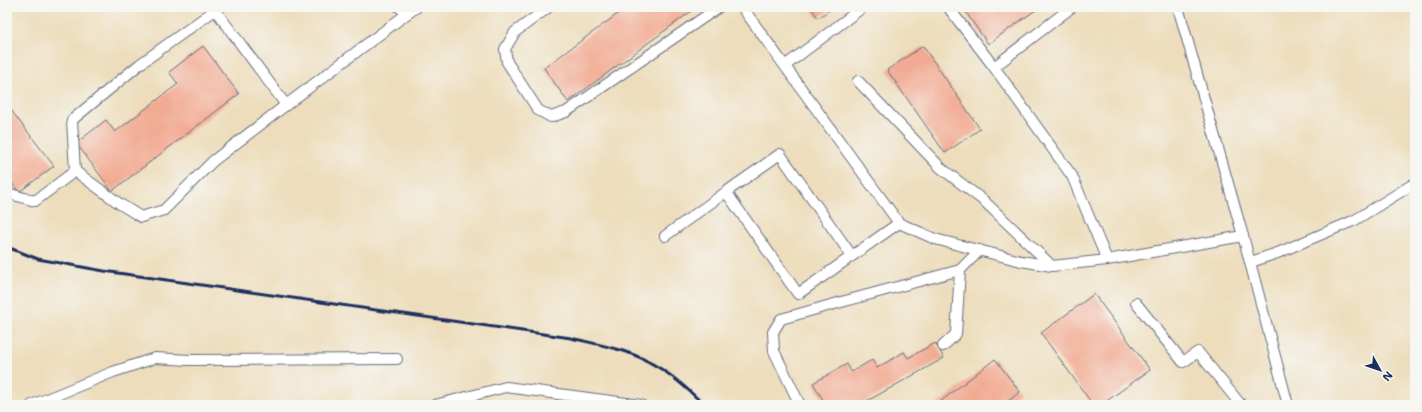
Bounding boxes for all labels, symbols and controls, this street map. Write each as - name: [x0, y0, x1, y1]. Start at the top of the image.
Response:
- north arrow: [1360, 350, 1400, 390]
- text: N: [1379, 368, 1396, 384]

